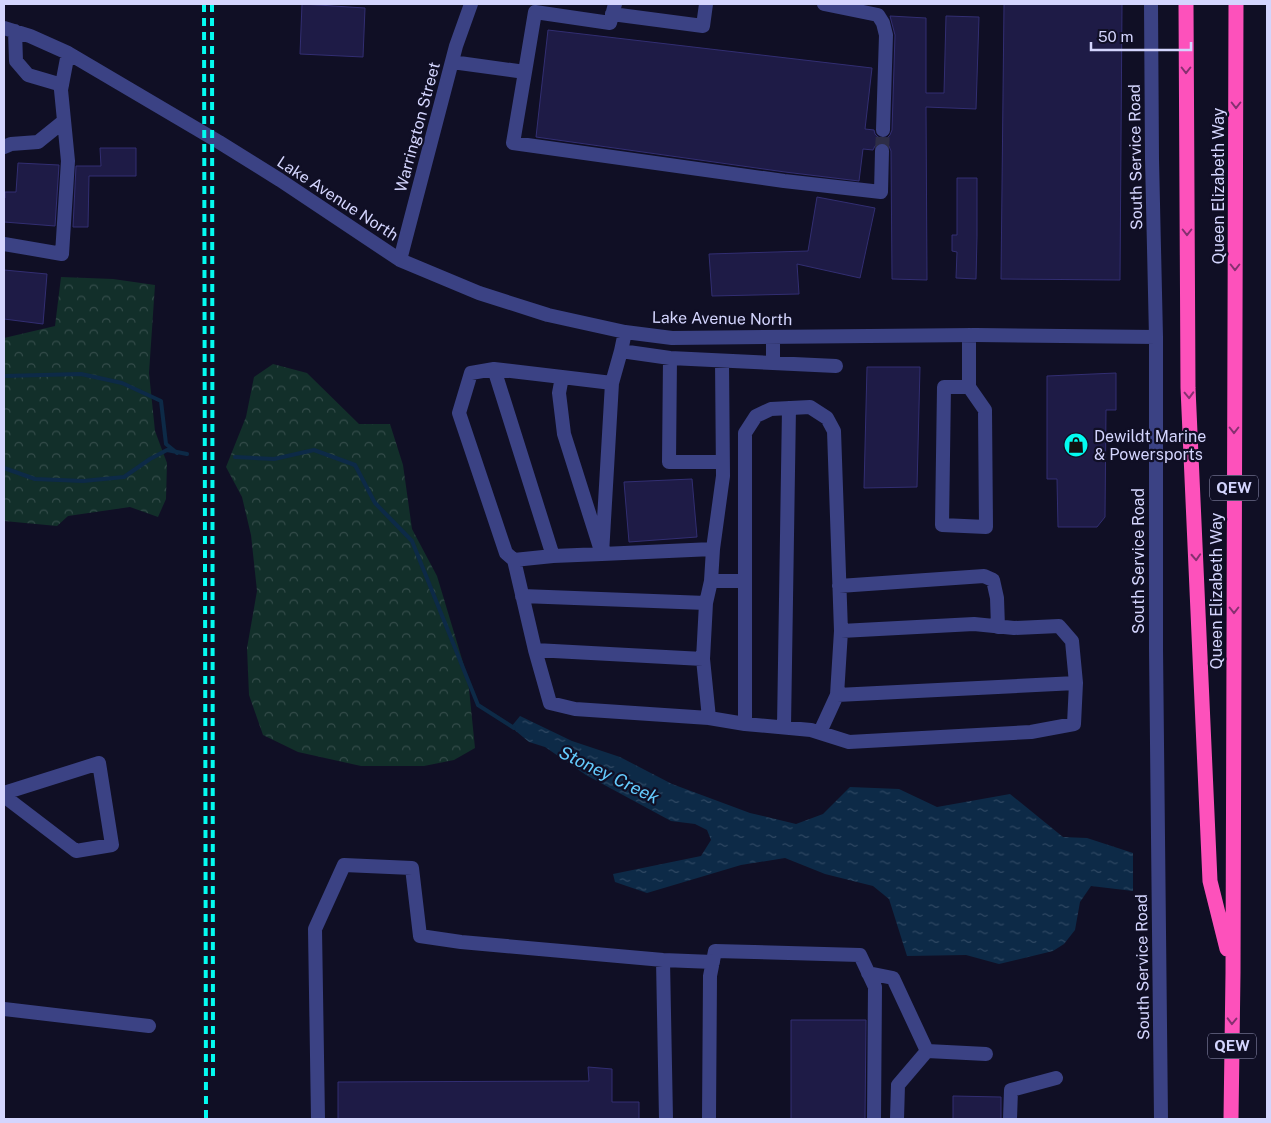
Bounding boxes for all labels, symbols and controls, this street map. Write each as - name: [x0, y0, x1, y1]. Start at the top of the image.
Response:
- scale bar: [1091, 20, 1191, 52]
- text: 50 m: [1098, 28, 1133, 45]
- street label: Warrington Street: [391, 60, 444, 194]
- one-way arrow: [1181, 66, 1191, 74]
- street label: South Service Road: [1125, 84, 1146, 230]
- one-way arrow: [1230, 101, 1241, 109]
- street label: Queen Elizabeth Way: [1209, 107, 1228, 264]
- street label: Lake Avenue North: [274, 152, 402, 245]
- one-way arrow: [1182, 229, 1192, 237]
- one-way arrow: [1230, 264, 1240, 272]
- street label: Lake Avenue North: [652, 308, 792, 329]
- one-way arrow: [1183, 391, 1194, 399]
- one-way arrow: [1229, 426, 1239, 434]
- place label: Dewildt Marine & Powersports: [1094, 427, 1206, 464]
- shop icon: Dewildt Marine & Powersports: [1063, 432, 1089, 458]
- road number: QEW: [1210, 476, 1258, 500]
- street label: South Service Road: [1129, 488, 1148, 634]
- street label: Queen Elizabeth Way: [1207, 512, 1226, 669]
- one-way arrow: [1191, 554, 1202, 562]
- one-way arrow: [1229, 606, 1239, 614]
- water label: Stoney Creek: [556, 741, 663, 808]
- street label: South Service Road: [1132, 894, 1153, 1040]
- one-way arrow: [1227, 1018, 1237, 1026]
- road number: QEW: [1208, 1034, 1256, 1058]

